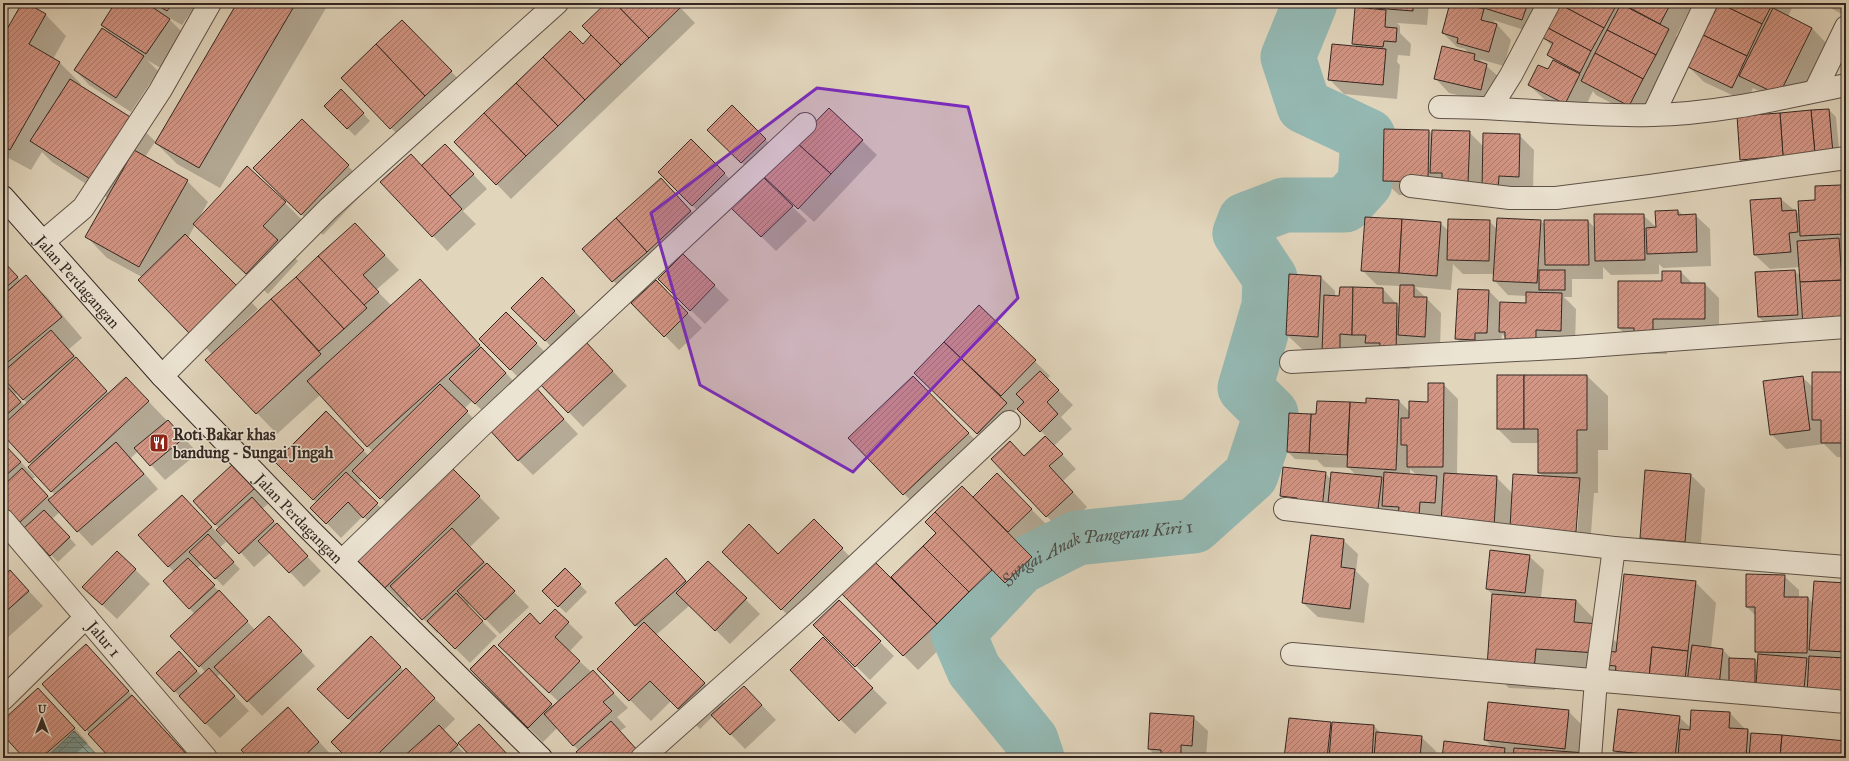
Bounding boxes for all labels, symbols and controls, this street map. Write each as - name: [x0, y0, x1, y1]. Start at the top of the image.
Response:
- street label: Jalan Perdagangan: [30, 230, 125, 332]
- place label: Roti Bakar khas bandung - Sungai Jingah: [172, 425, 334, 463]
- restaurant icon: Roti Bakar khas bandung - Sungai Jingah: [148, 432, 170, 454]
- street label: Jalan Perdagangan: [249, 468, 348, 567]
- water label: Sungai Anak Pangeran Kiri 1: [996, 516, 1194, 591]
- street label: Jalur 1: [82, 615, 125, 661]
- north arrow: [22, 699, 62, 739]
- text: U: [38, 703, 47, 716]

